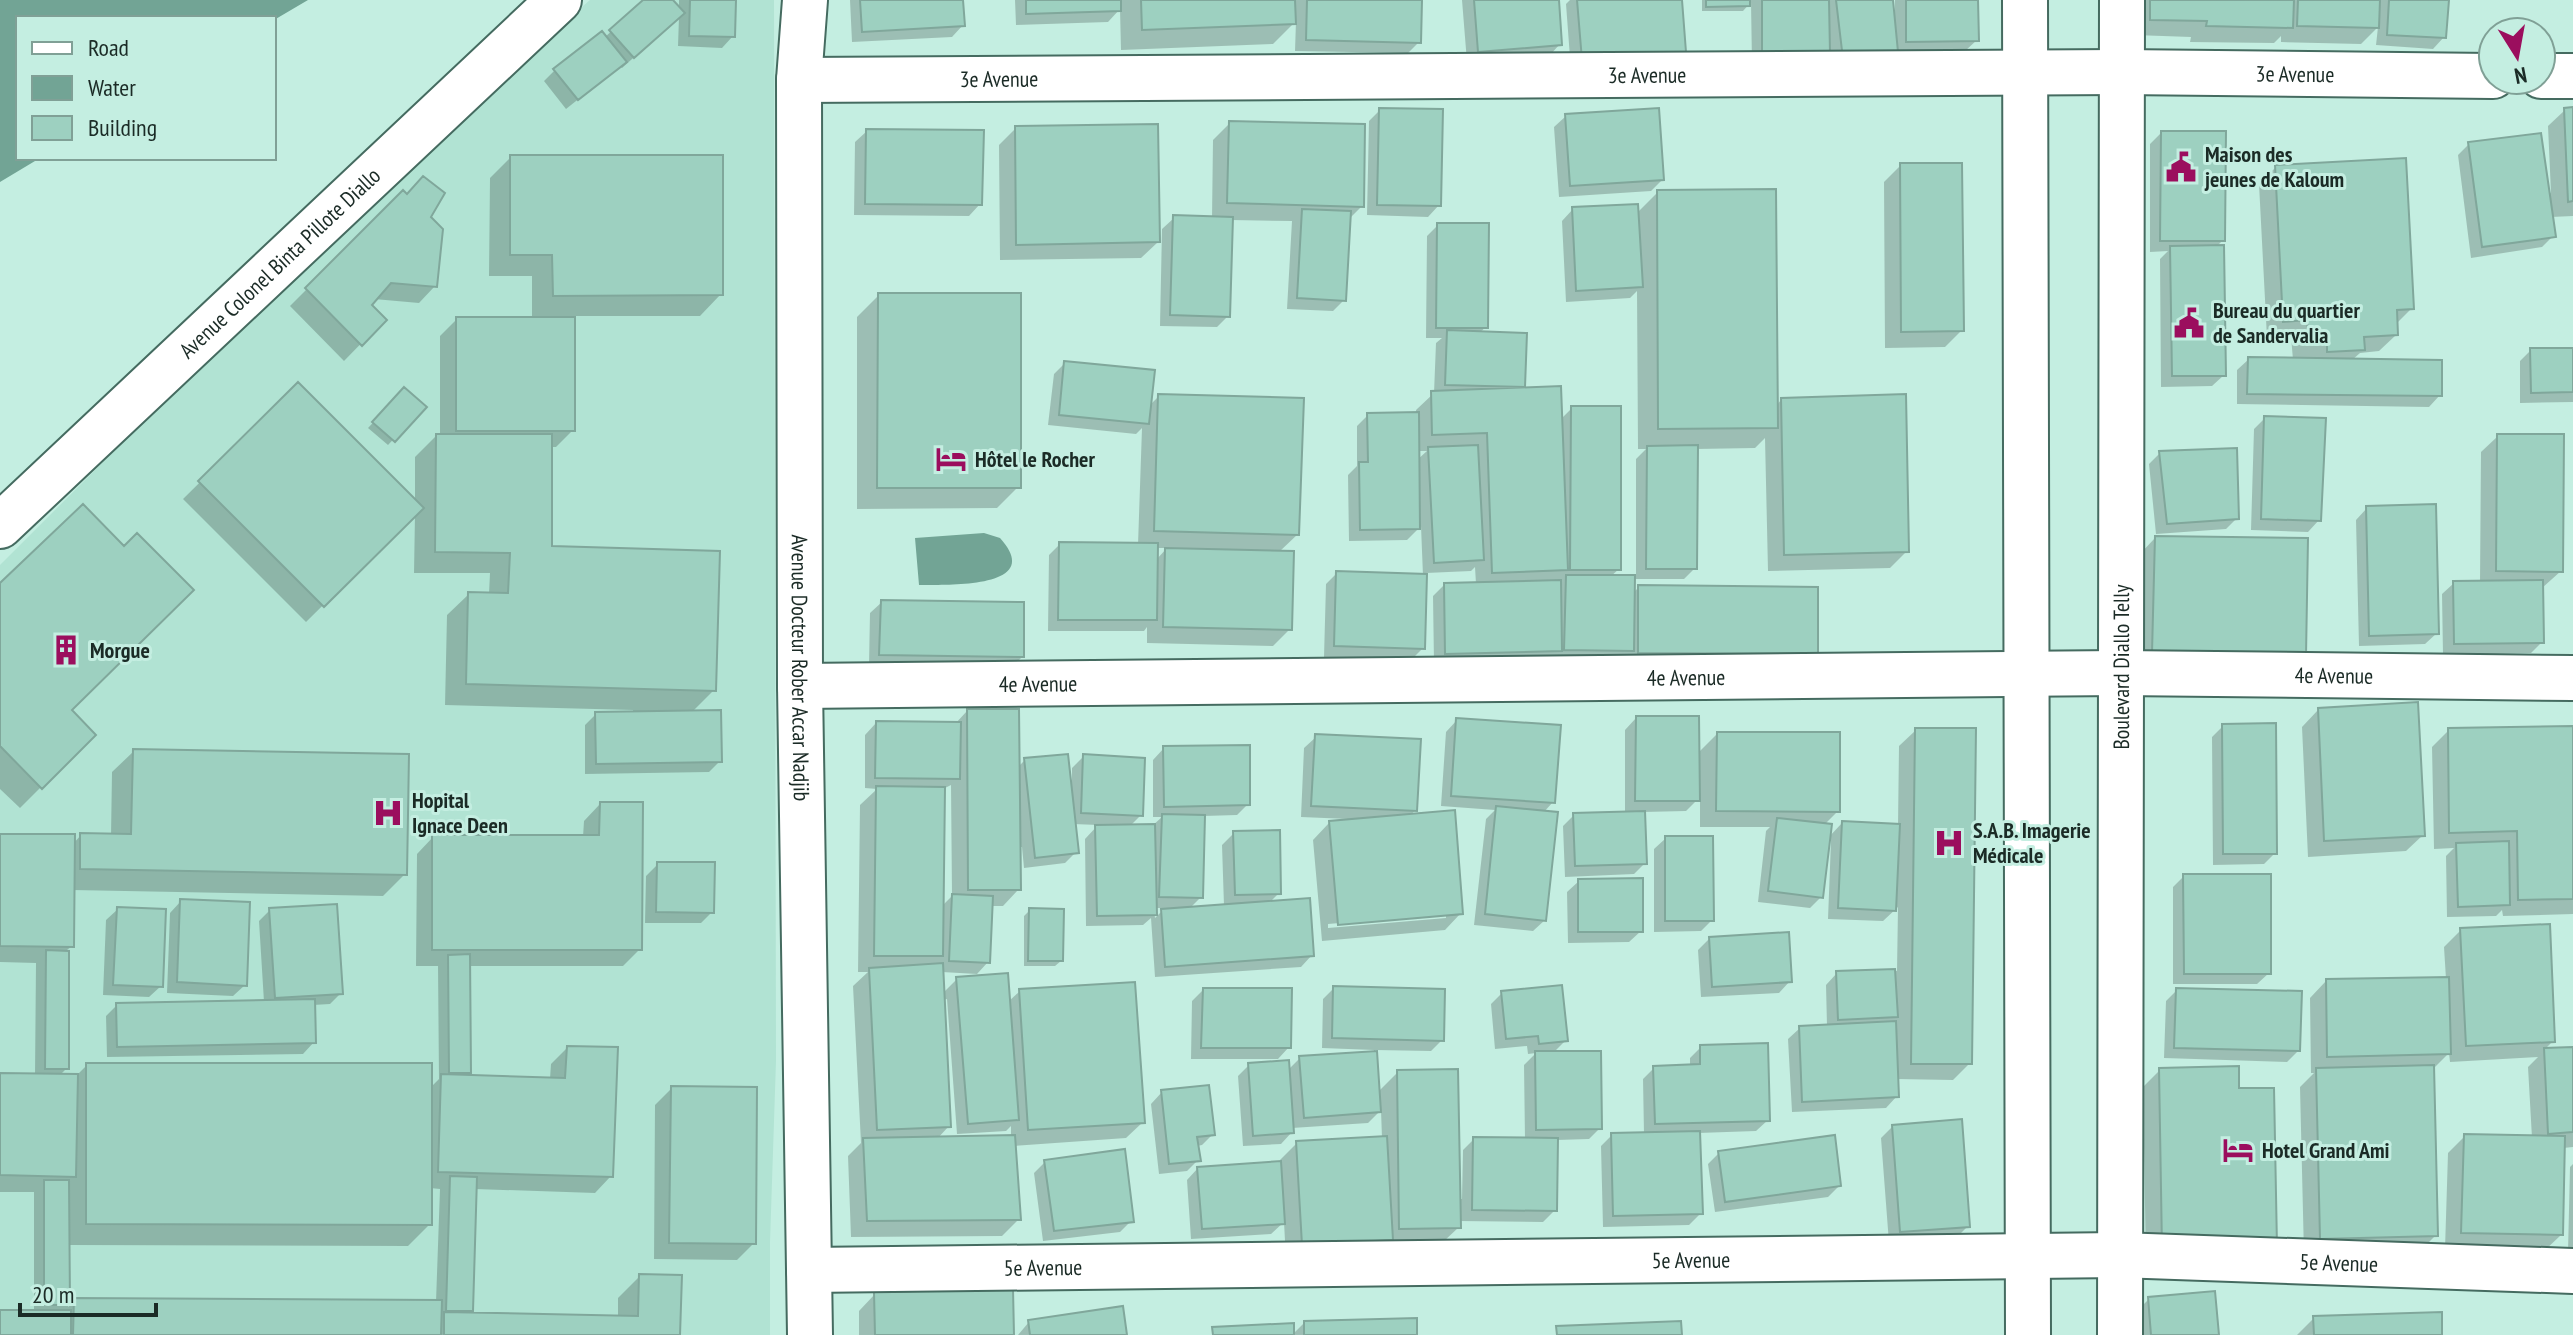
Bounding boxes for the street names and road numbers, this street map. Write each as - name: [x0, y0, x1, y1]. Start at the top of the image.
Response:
- street label: 3e Avenue: [2255, 59, 2335, 88]
- street label: 3e Avenue: [1608, 61, 1686, 89]
- street label: 3e Avenue: [960, 65, 1038, 93]
- street label: Avenue Colonel Binta Pillote Diallo: [173, 161, 386, 364]
- street label: Avenue Docteur Rober Accar Nadjib: [786, 534, 816, 801]
- street label: Boulevard Diallo Telly: [2107, 584, 2135, 750]
- street label: 4e Avenue: [2294, 661, 2373, 690]
- street label: 4e Avenue: [1646, 663, 1725, 692]
- street label: 4e Avenue: [998, 669, 1078, 698]
- street label: 5e Avenue: [1651, 1245, 1730, 1274]
- street label: 5e Avenue: [2299, 1247, 2379, 1278]
- street label: 5e Avenue: [1003, 1253, 1083, 1282]

